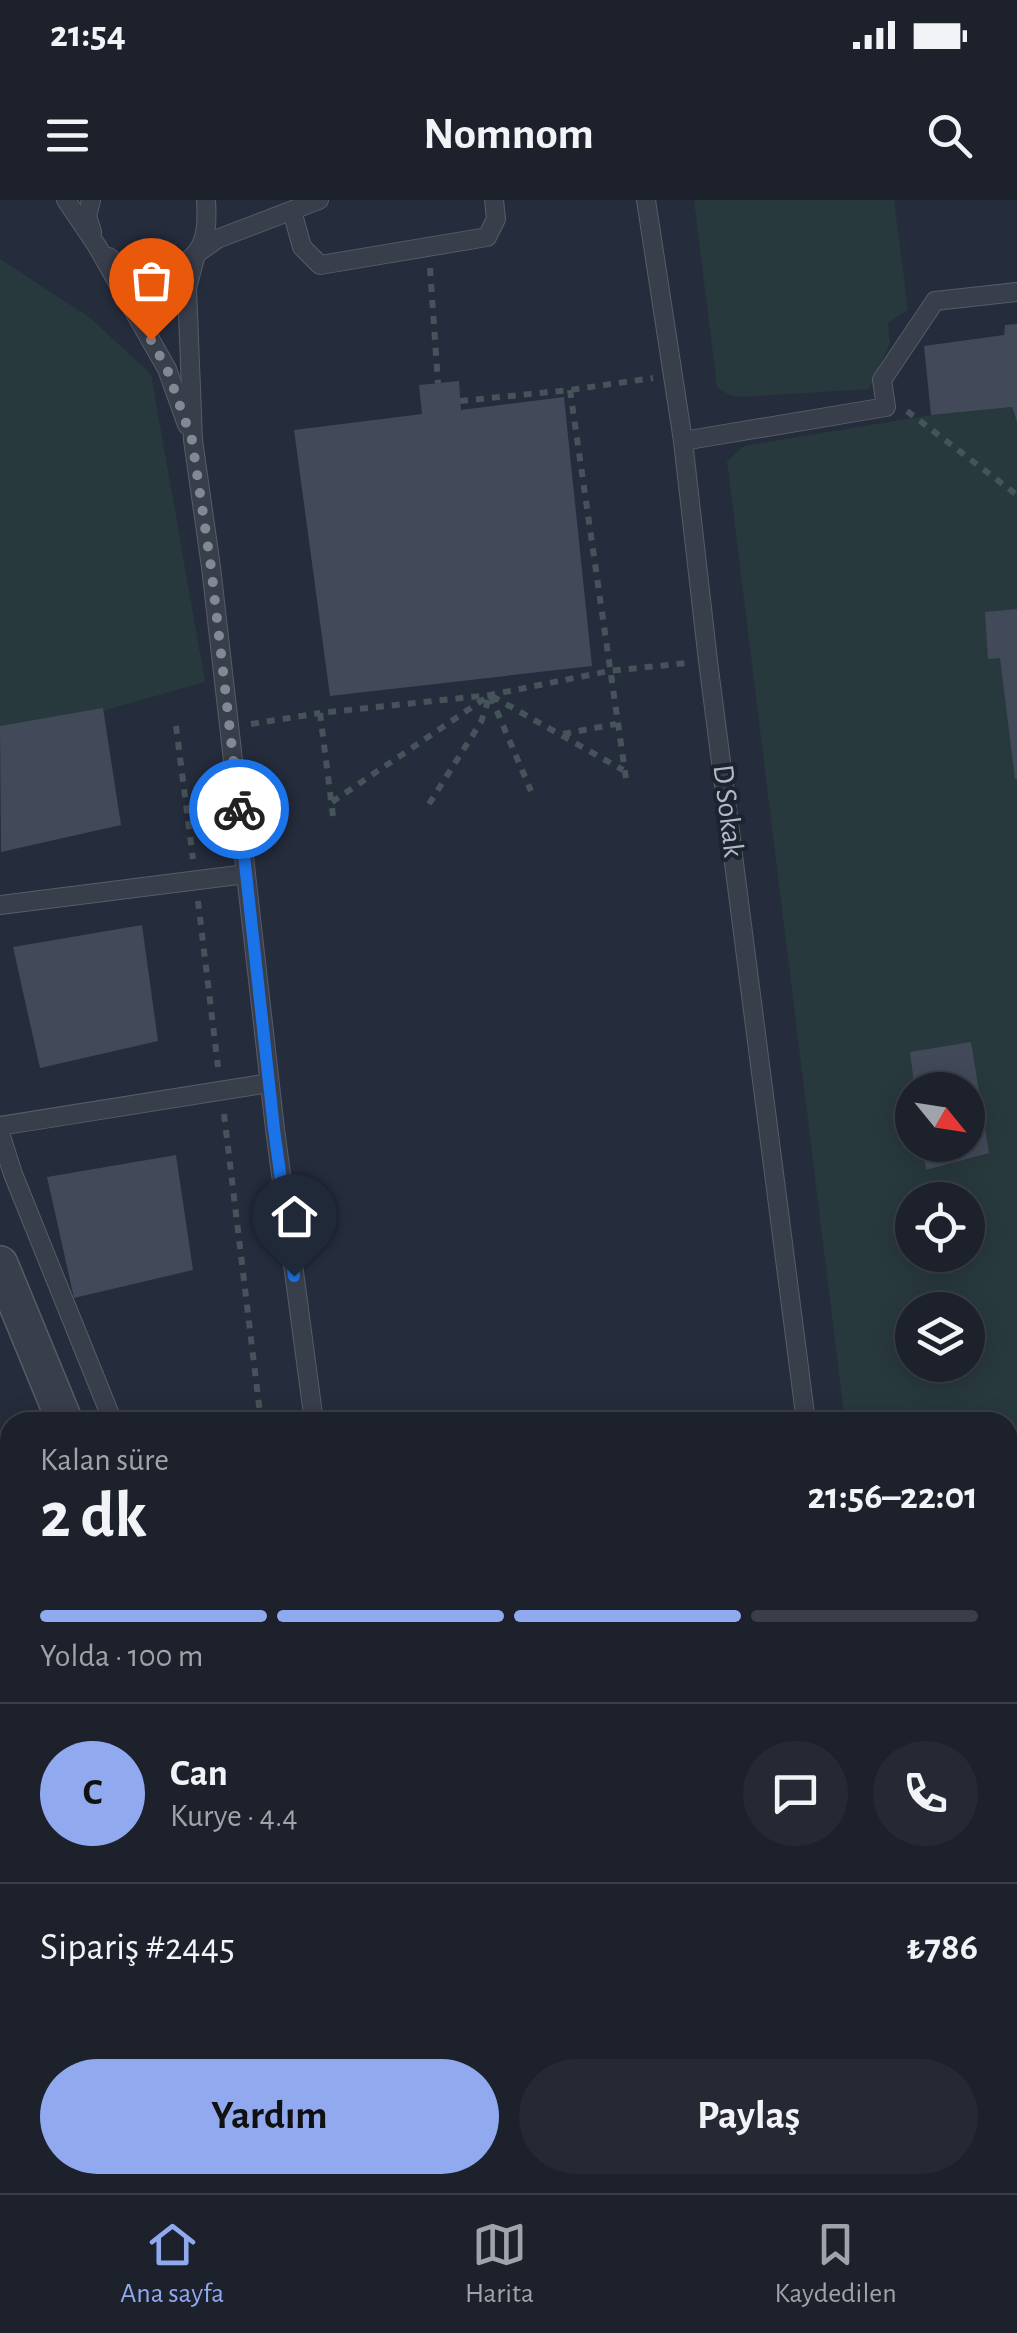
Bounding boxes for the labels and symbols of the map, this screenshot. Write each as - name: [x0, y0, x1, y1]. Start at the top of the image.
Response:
- pin: [109, 238, 194, 341]
- courier: [189, 759, 289, 859]
- street label: D Sokak: [707, 763, 749, 859]
- north arrow: [895, 1072, 985, 1162]
- pin: [252, 1174, 337, 1277]

